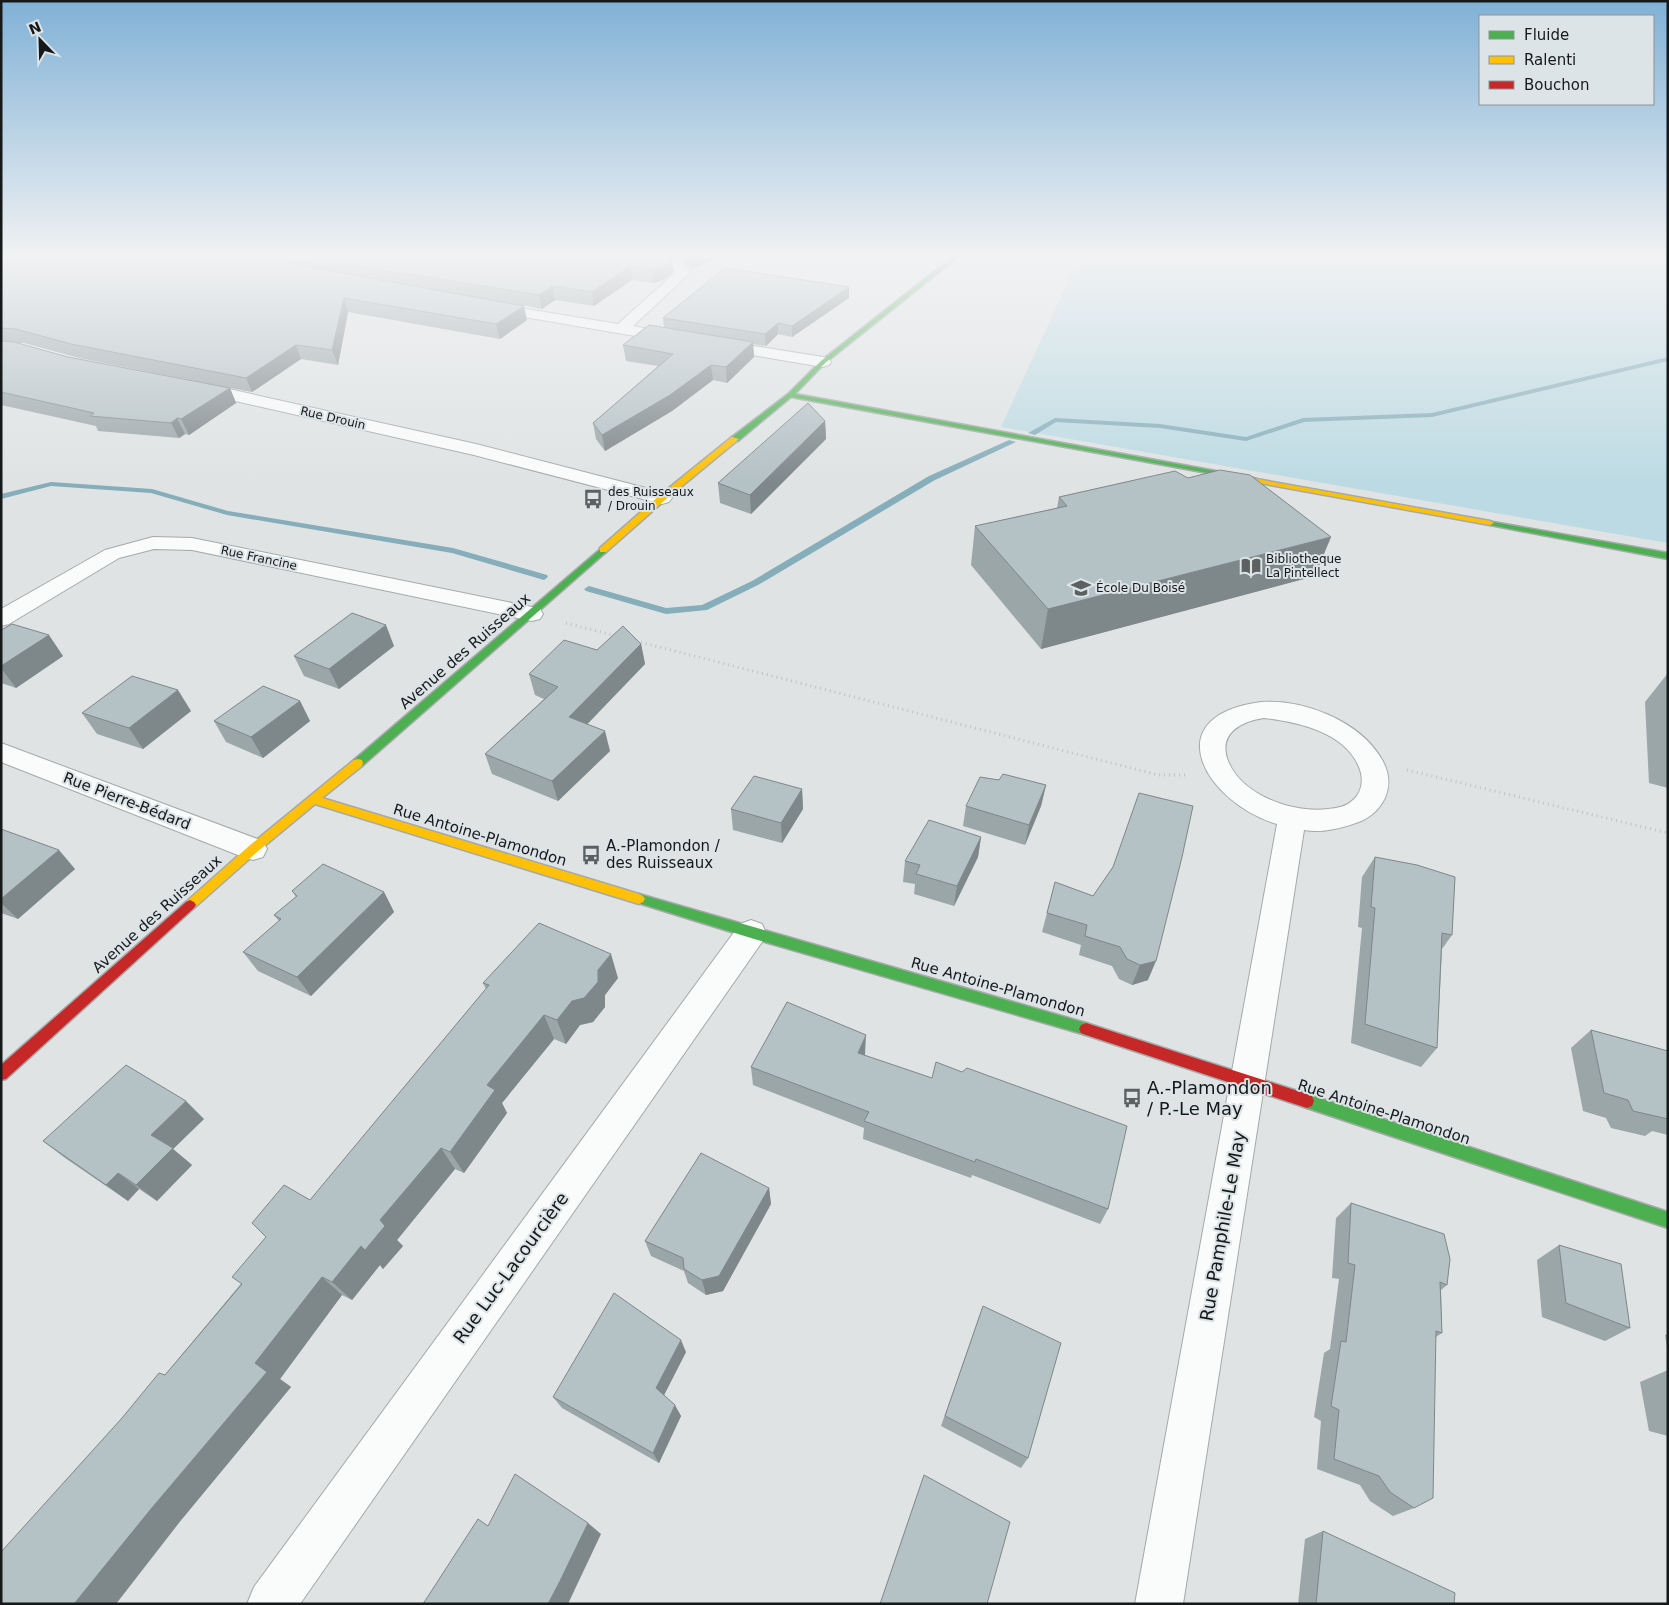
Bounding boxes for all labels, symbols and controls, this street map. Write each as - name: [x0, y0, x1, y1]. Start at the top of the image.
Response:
- north arrow: [15, 15, 65, 65]
- legend: [1479, 15, 1654, 105]
- text: N: [26, 18, 43, 38]
- text: Fluide: [1524, 26, 1569, 44]
- text: Ralenti: [1524, 51, 1576, 69]
- text: Bouchon: [1524, 76, 1589, 94]
- street label: Rue Drouin: [299, 404, 367, 432]
- place label: des Ruisseaux / Drouin: [608, 485, 694, 513]
- bus stop icon: des Ruisseaux / Drouin: [582, 488, 604, 510]
- street label: Rue Francine: [220, 543, 298, 573]
- place label: Bibliotheque La Pintellect: [1266, 552, 1342, 580]
- library icon: Bibliotheque La Pintellect: [1240, 555, 1262, 577]
- school or university icon: École Du Boisé: [1070, 577, 1092, 599]
- place label: École Du Boisé: [1096, 580, 1185, 595]
- street label: Avenue des Ruisseaux: [396, 589, 534, 713]
- street label: Rue Pierre-Bédard: [61, 768, 193, 834]
- street label: Rue Antoine-Plamondon: [391, 800, 569, 870]
- place label: A.-Plamondon / des Ruisseaux: [606, 837, 721, 872]
- bus stop icon: A.-Plamondon / des Ruisseaux: [580, 844, 602, 866]
- street label: Avenue des Ruisseaux: [89, 851, 225, 977]
- street label: Rue Antoine-Plamondon: [909, 953, 1087, 1021]
- street label: Rue Antoine-Plamondon: [1295, 1076, 1473, 1148]
- place label: A.-Plamondon / P.-Le May: [1147, 1077, 1272, 1119]
- bus stop icon: A.-Plamondon / P.-Le May: [1121, 1087, 1143, 1109]
- street label: Rue Pamphile-Le May: [1195, 1129, 1250, 1323]
- street label: Rue Luc-Lacourcière: [449, 1188, 573, 1347]

